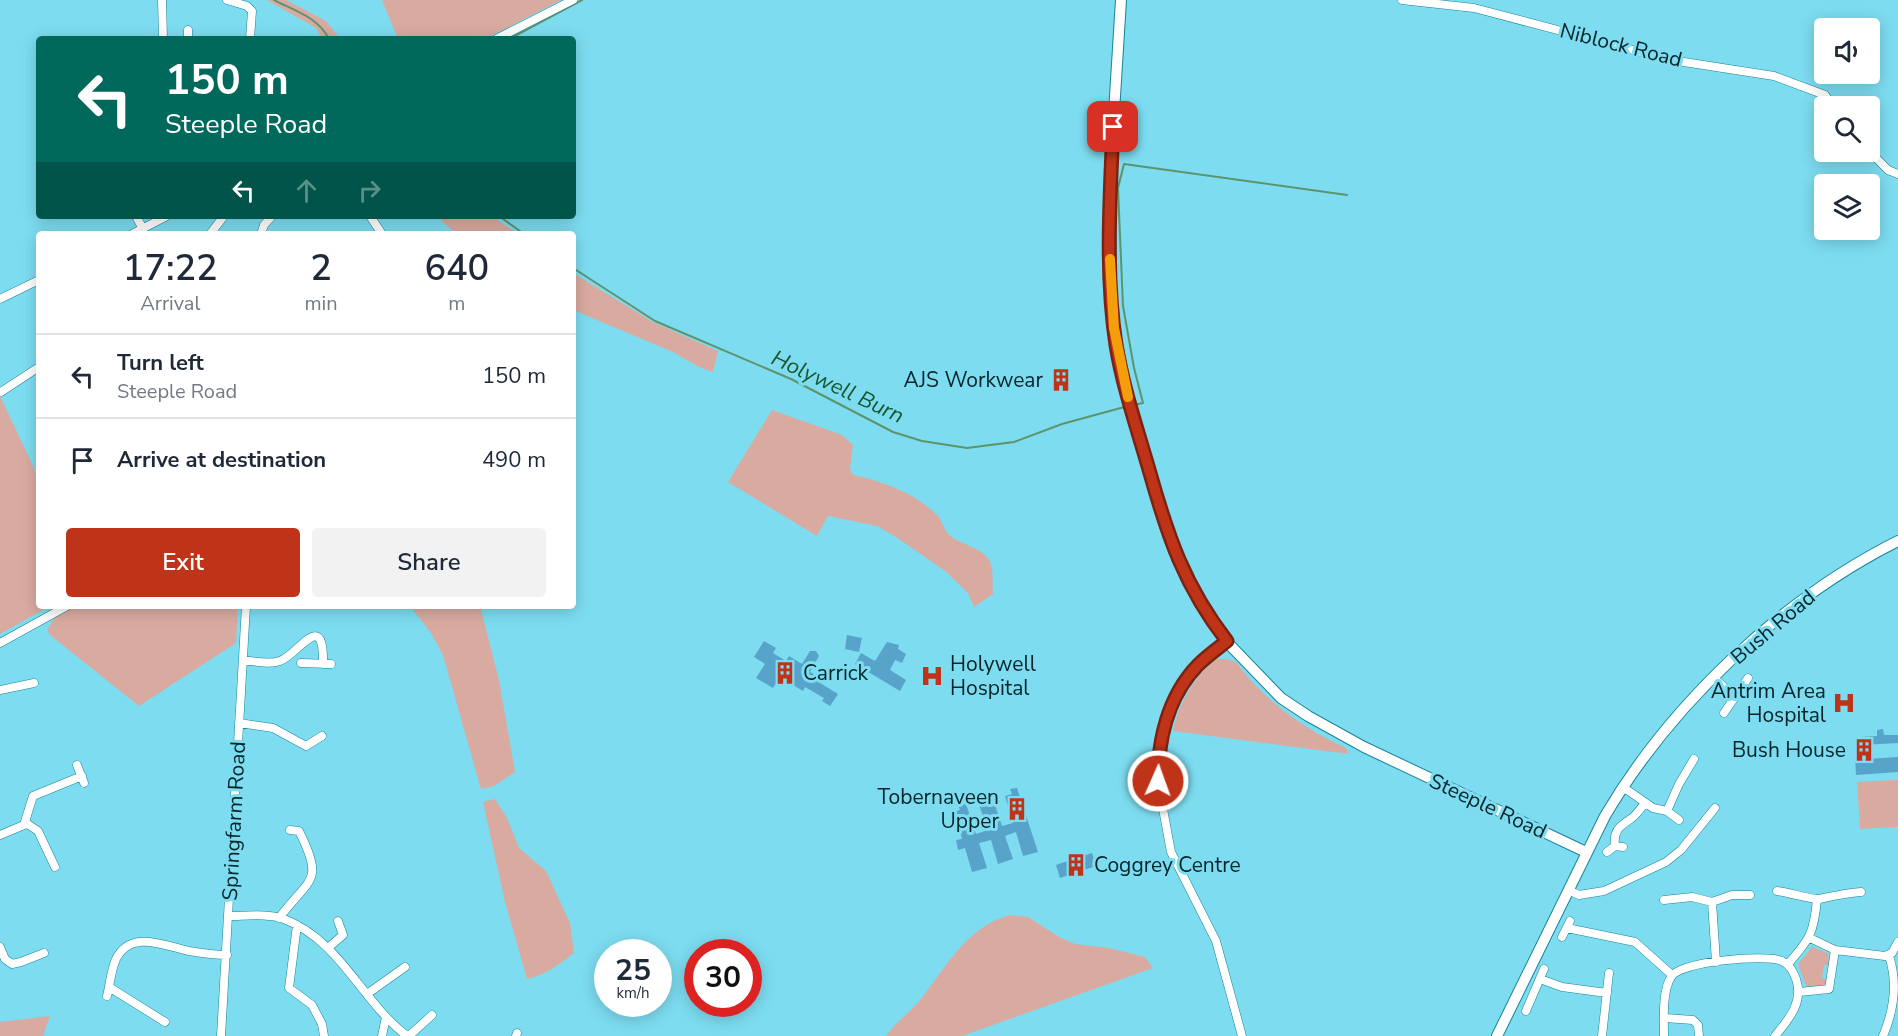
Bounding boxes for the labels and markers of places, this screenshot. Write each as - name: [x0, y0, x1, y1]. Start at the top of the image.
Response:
- pin: [1087, 101, 1138, 152]
- place label: AJS Workwear: [904, 366, 1043, 394]
- building icon: AJS Workwear: [1048, 367, 1074, 393]
- place label: Holywell Hospital: [950, 650, 1037, 702]
- place label: Carrick: [803, 659, 869, 687]
- building icon: Carrick: [772, 660, 798, 686]
- hospital icon: Holywell Hospital: [919, 663, 945, 689]
- place label: Antrim Area Hospital: [1711, 677, 1827, 729]
- hospital icon: Antrim Area Hospital: [1831, 690, 1857, 716]
- place label: Bush House: [1732, 736, 1846, 764]
- building icon: Bush House: [1851, 737, 1877, 763]
- place label: Tobernaveen Upper: [877, 783, 999, 835]
- building icon: Tobernaveen Upper: [1004, 796, 1030, 822]
- place label: Coggrey Centre: [1094, 851, 1241, 879]
- building icon: Coggrey Centre: [1063, 852, 1089, 878]

